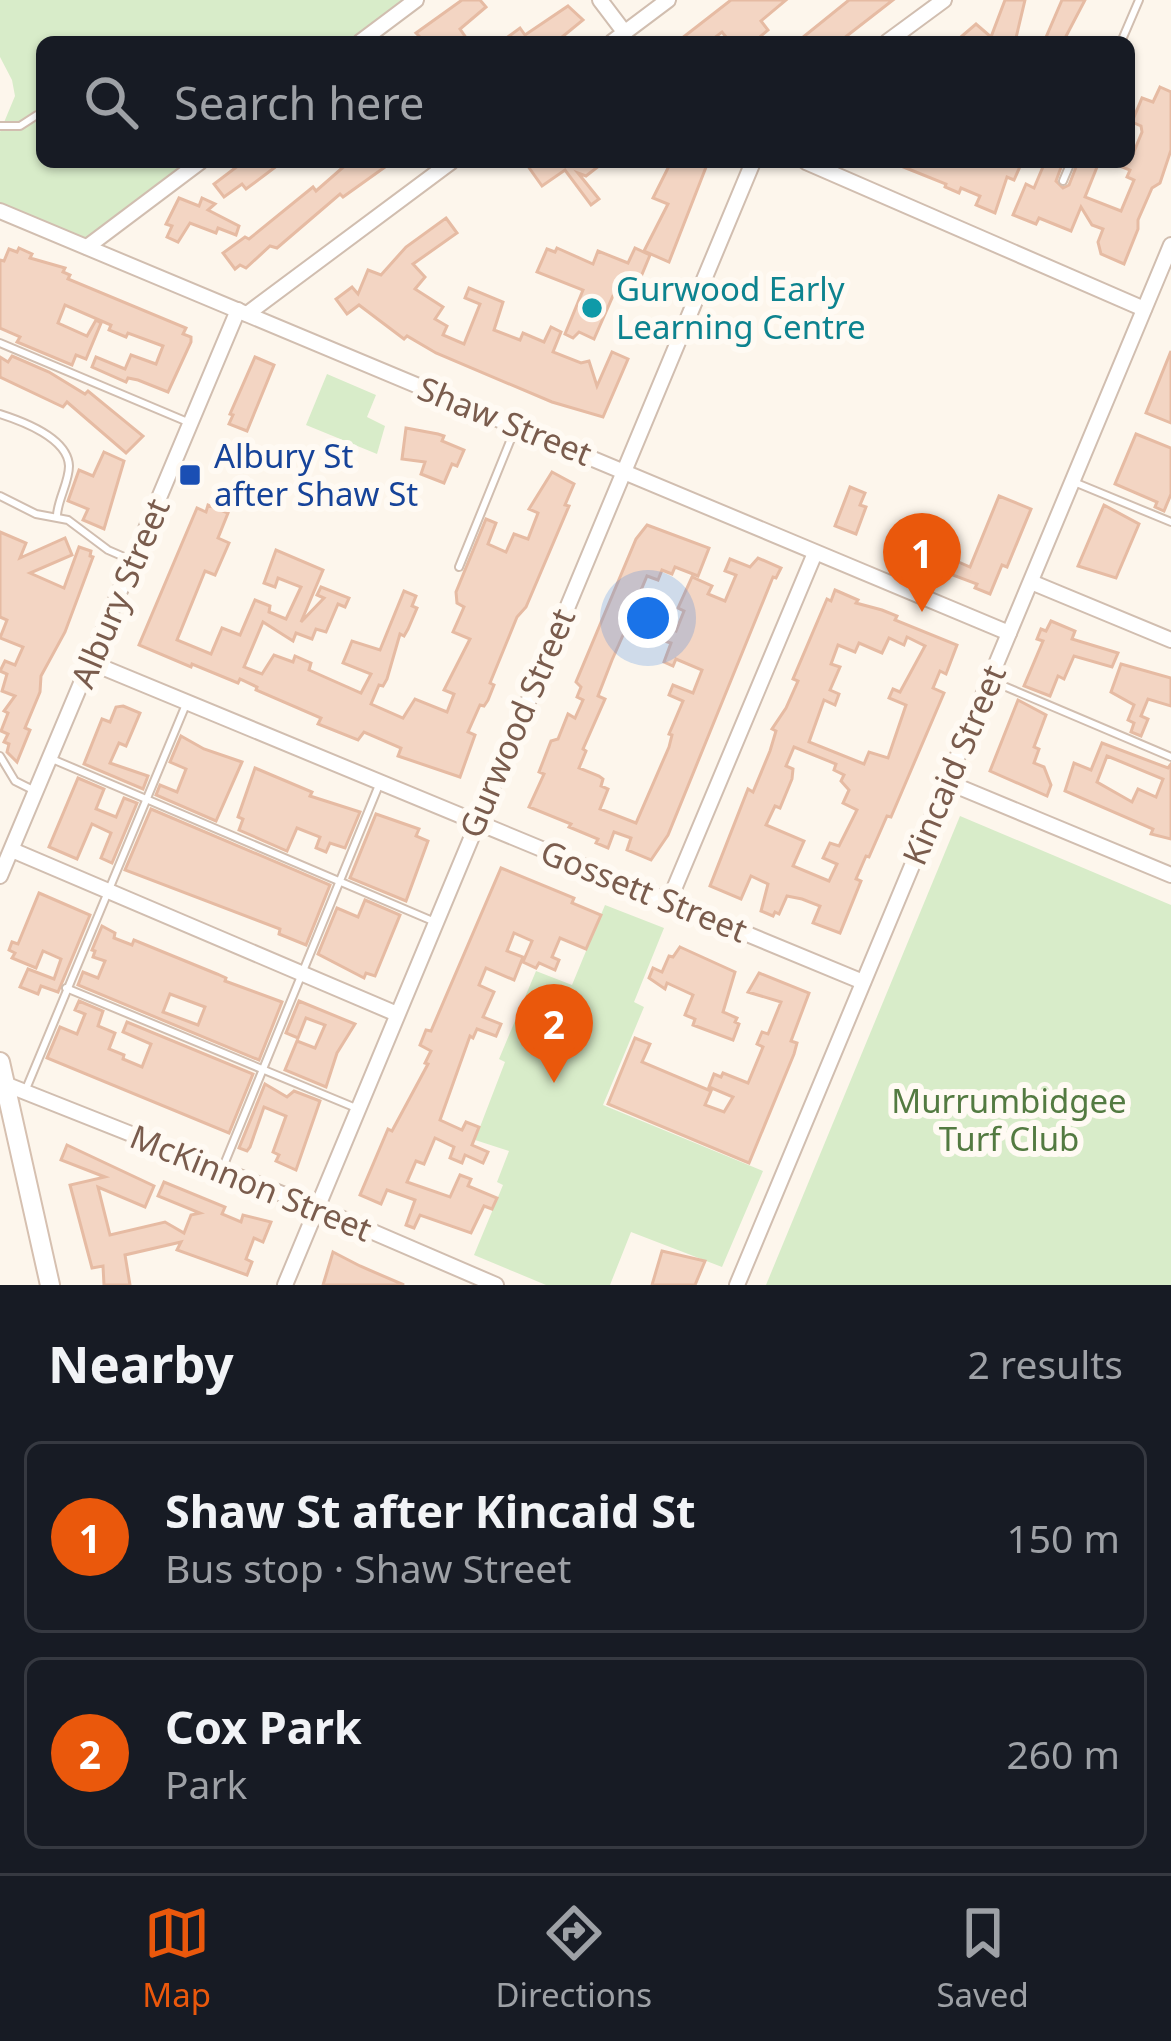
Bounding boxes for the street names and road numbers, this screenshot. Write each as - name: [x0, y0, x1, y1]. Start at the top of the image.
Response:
- street label: Shaw Street: [412, 365, 599, 476]
- street label: Albury Street: [59, 491, 180, 694]
- street label: Gurwood Street: [448, 601, 585, 844]
- street label: Kincaid Street: [891, 658, 1016, 872]
- street label: Gossett Street: [534, 829, 754, 952]
- street label: McKinnon Street: [124, 1114, 379, 1251]

